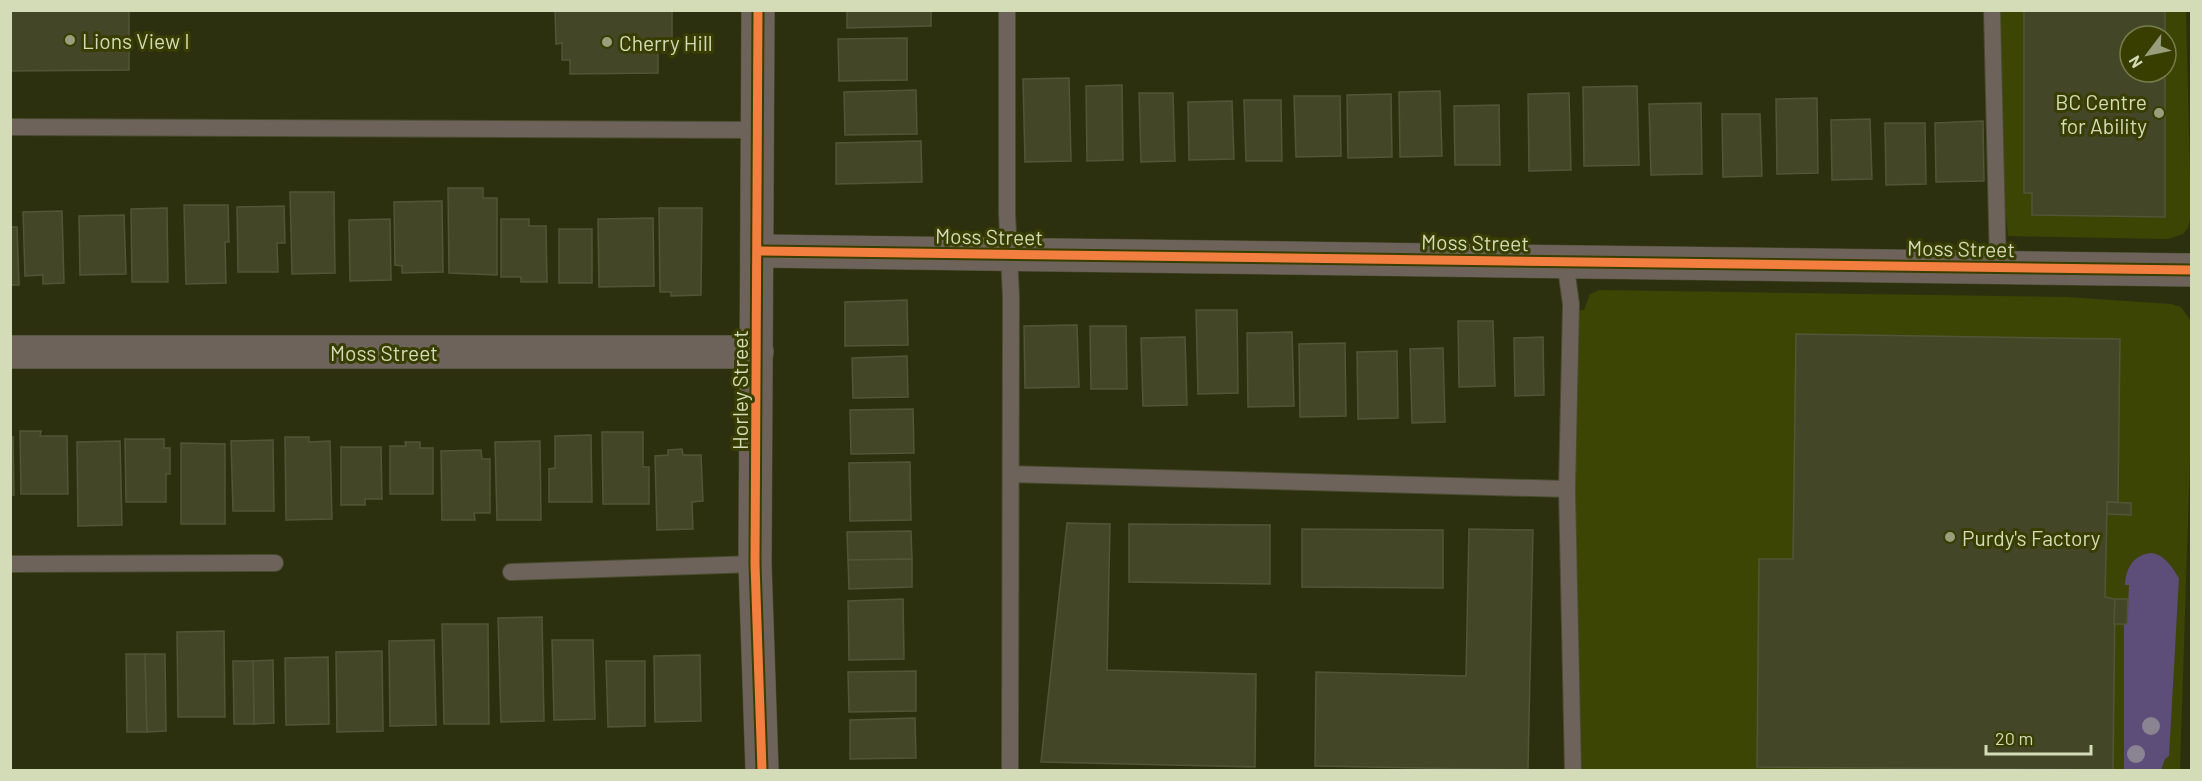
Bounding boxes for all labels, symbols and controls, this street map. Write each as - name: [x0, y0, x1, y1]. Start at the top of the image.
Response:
- north arrow: [2118, 24, 2178, 84]
- place label: Lions View I: [82, 28, 190, 53]
- place label: Cherry Hill: [619, 30, 713, 55]
- marker: Lions View I: [63, 33, 77, 47]
- marker: Cherry Hill: [600, 35, 614, 49]
- text: N: [2124, 53, 2146, 72]
- place label: BC Centre for Ability: [2055, 89, 2147, 138]
- marker: BC Centre for Ability: [2152, 106, 2166, 120]
- street label: Moss Street: [935, 223, 1043, 249]
- street label: Moss Street: [1421, 229, 1529, 255]
- street label: Moss Street: [1907, 235, 2015, 261]
- street label: Horley Street: [727, 330, 752, 450]
- street label: Moss Street: [330, 340, 438, 365]
- place label: Purdy's Factory: [1962, 525, 2101, 550]
- marker: Purdy's Factory: [1943, 530, 1957, 544]
- scale bar: [1986, 718, 2091, 756]
- text: 20 m: [1995, 727, 2033, 749]

